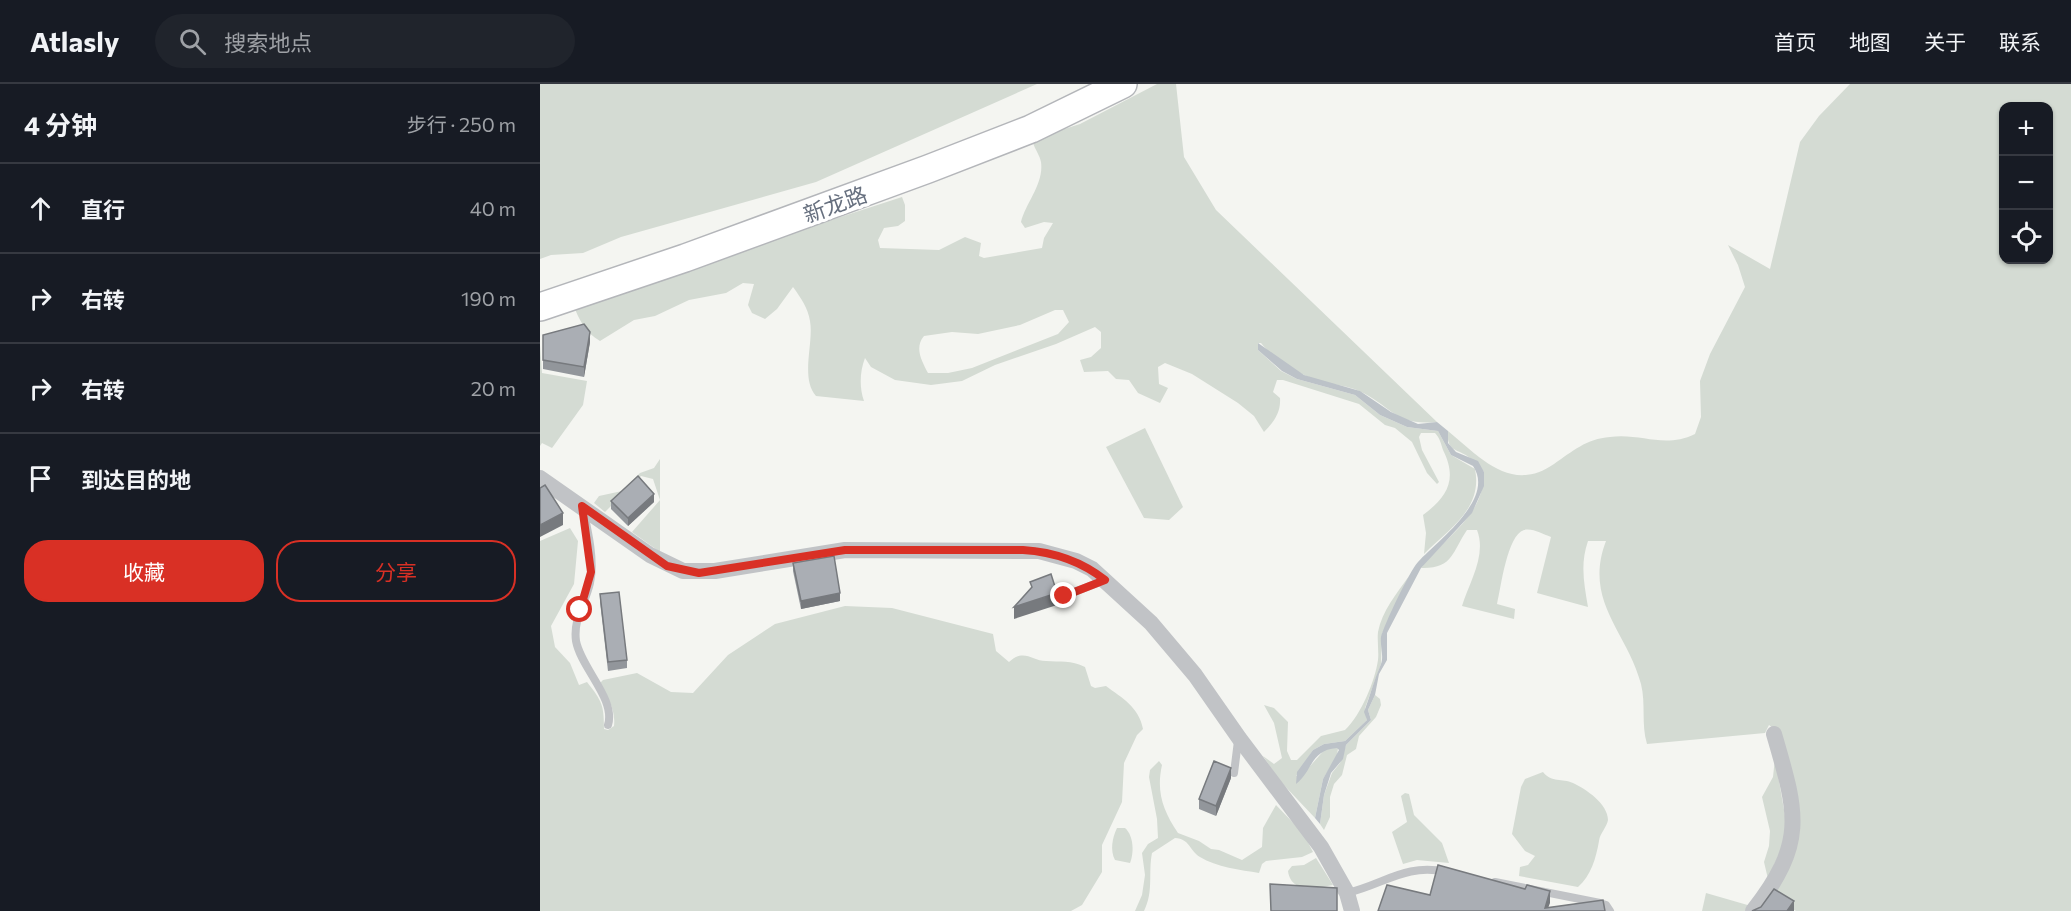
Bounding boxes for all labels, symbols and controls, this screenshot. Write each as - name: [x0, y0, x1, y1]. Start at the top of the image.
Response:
- search box: [155, 14, 575, 68]
- text: Atlasly: [30, 24, 119, 58]
- icon: search: [176, 25, 209, 58]
- text: 搜索地点: [224, 29, 312, 56]
- text: 首页: [1774, 29, 1816, 54]
- text: 地图: [1849, 29, 1891, 54]
- text: 关于: [1924, 29, 1966, 54]
- text: 联系: [1999, 29, 2041, 54]
- map controls: [1999, 102, 2053, 264]
- button: +: [1999, 102, 2053, 156]
- text: 4 分钟: [24, 109, 97, 140]
- text: 步行 · 250 m: [407, 112, 516, 136]
- button: −: [1999, 156, 2053, 210]
- street label: 新龙路: [799, 180, 871, 228]
- icon: ahead: [24, 192, 57, 225]
- text: 直行: [81, 196, 125, 223]
- text: 40 m: [470, 196, 516, 220]
- button: locate: [1999, 210, 2053, 264]
- icon: right: [24, 282, 57, 315]
- text: 右转: [81, 286, 125, 313]
- text: 190 m: [461, 286, 516, 310]
- icon: right: [24, 372, 57, 405]
- text: 右转: [81, 376, 125, 403]
- text: 20 m: [471, 376, 516, 400]
- icon: arrive: [24, 462, 57, 495]
- text: 到达目的地: [81, 466, 191, 493]
- button: 收藏: [24, 540, 264, 602]
- button: 分享: [276, 540, 516, 602]
- route end: [1050, 582, 1076, 608]
- route start: [566, 596, 592, 622]

